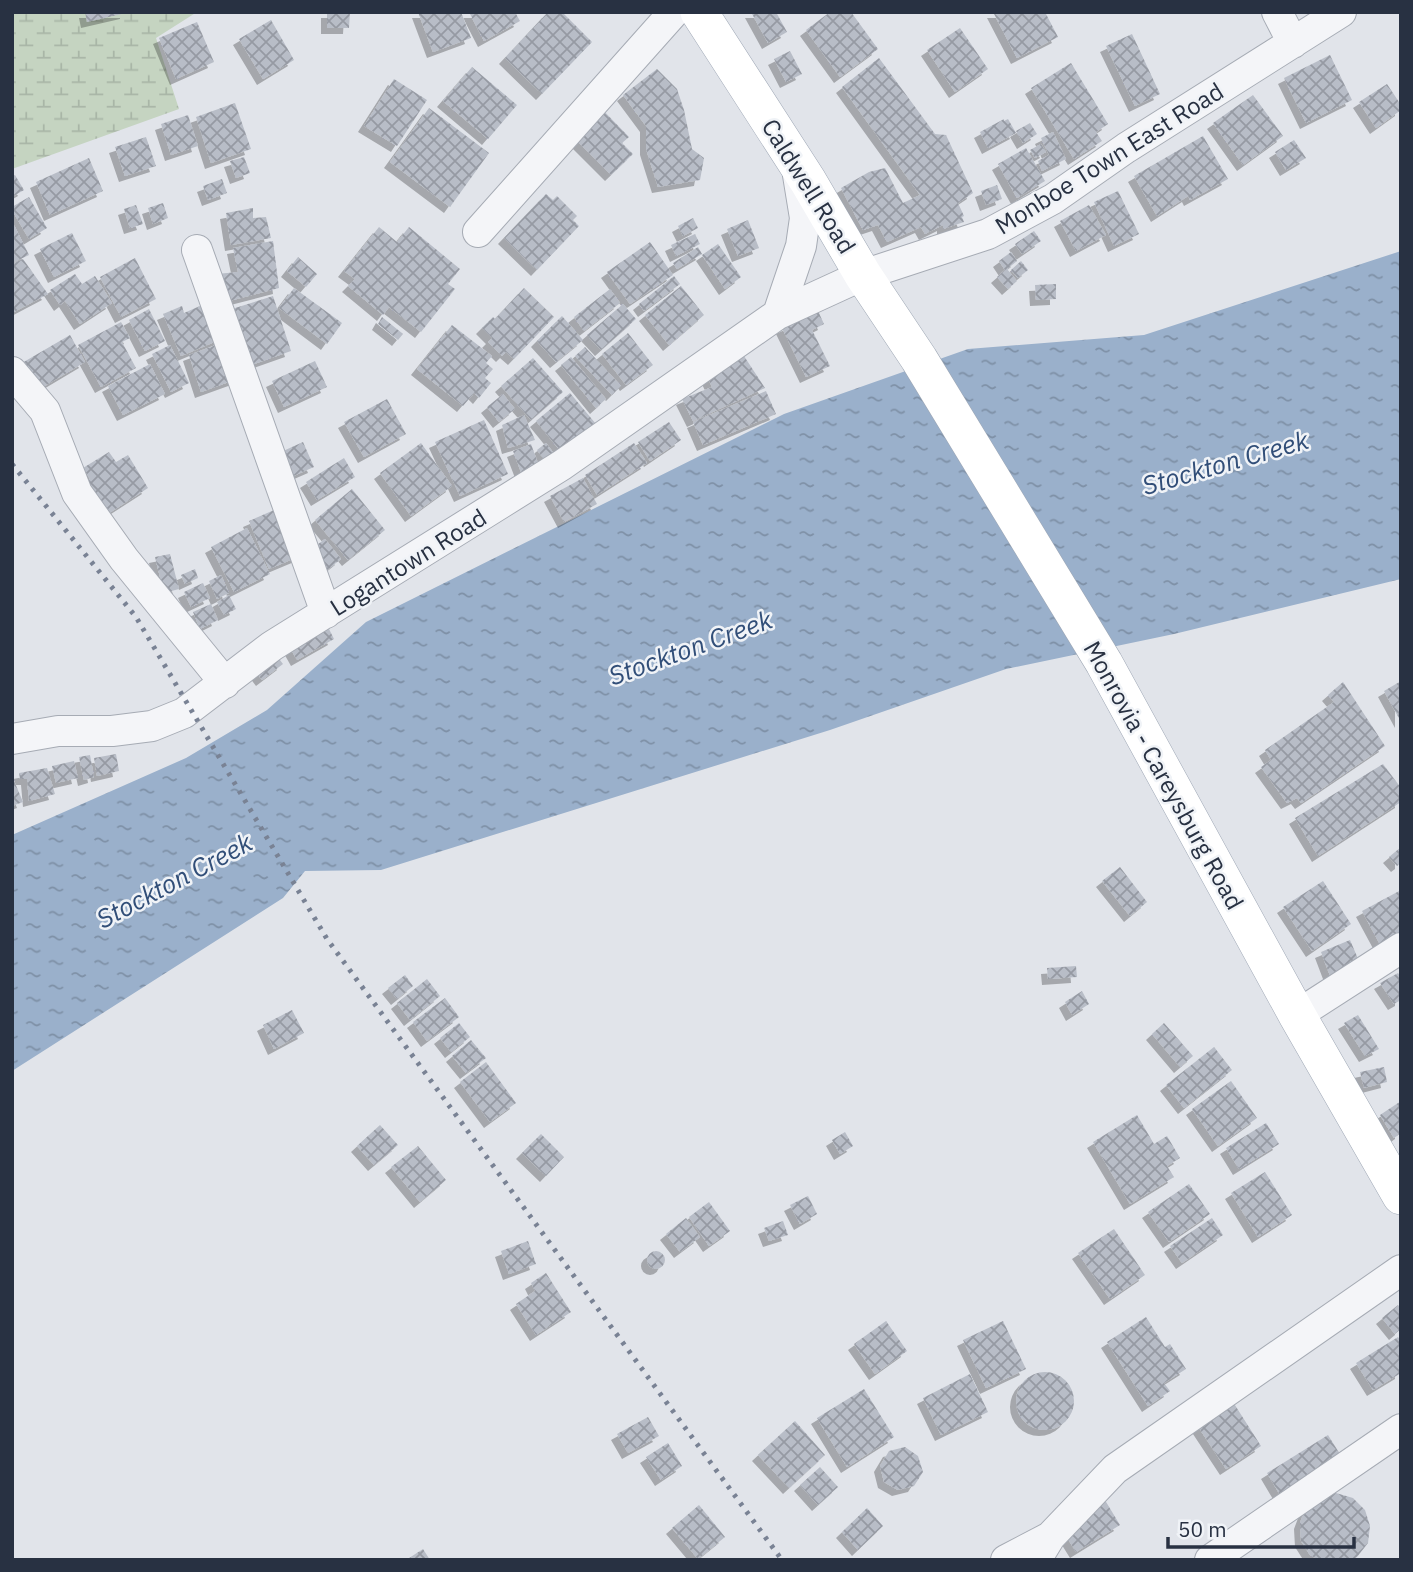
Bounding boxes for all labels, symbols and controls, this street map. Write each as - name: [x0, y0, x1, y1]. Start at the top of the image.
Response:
- street label: Monboe Town East Road: [989, 75, 1229, 241]
- street label: Caldwell Road: [755, 112, 863, 260]
- water label: Stockton Creek: [1138, 422, 1313, 502]
- street label: Logantown Road: [324, 501, 492, 623]
- water label: Stockton Creek: [603, 601, 777, 692]
- street label: Monrovia - Careysburg Road: [1077, 635, 1251, 915]
- water label: Stockton Creek: [90, 824, 258, 935]
- scale bar: [1168, 1506, 1354, 1550]
- text: 50 m: [1178, 1515, 1227, 1543]

